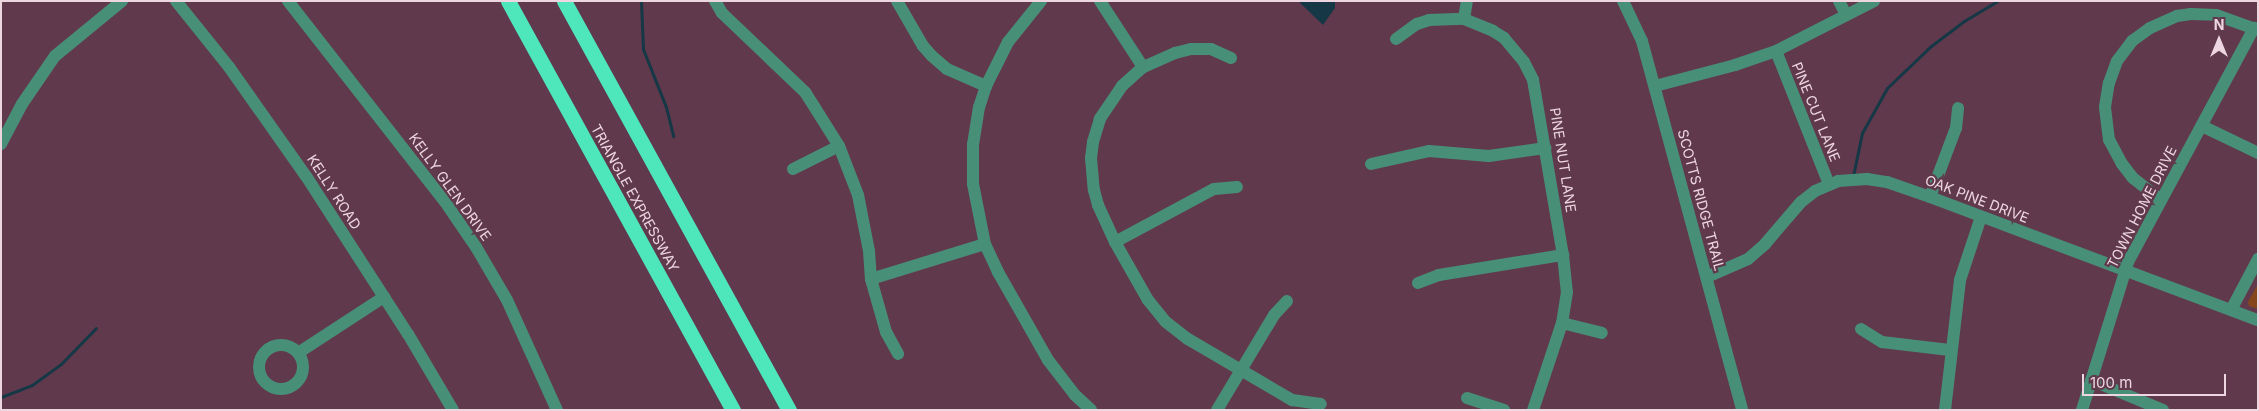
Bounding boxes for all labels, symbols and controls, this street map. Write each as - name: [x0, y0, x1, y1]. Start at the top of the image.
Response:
- north arrow: [2194, 15, 2244, 65]
- text: N: [2214, 16, 2224, 33]
- street label: PINE CUT LANE: [1788, 60, 1844, 164]
- street label: PINE NUT LANE: [1546, 106, 1580, 214]
- street label: TRIANGLE EXPRESSWAY: [587, 121, 683, 275]
- street label: SCOTTS RIDGE TRAIL: [1674, 128, 1728, 272]
- street label: KELLY GLEN DRIVE: [405, 130, 495, 244]
- street label: TOWN HOME DRIVE: [2104, 143, 2180, 271]
- street label: KELLY ROAD: [304, 152, 364, 232]
- street label: OAK PINE DRIVE: [1923, 171, 2031, 227]
- scale bar: [2084, 364, 2228, 396]
- text: 100 m: [2090, 373, 2132, 392]

